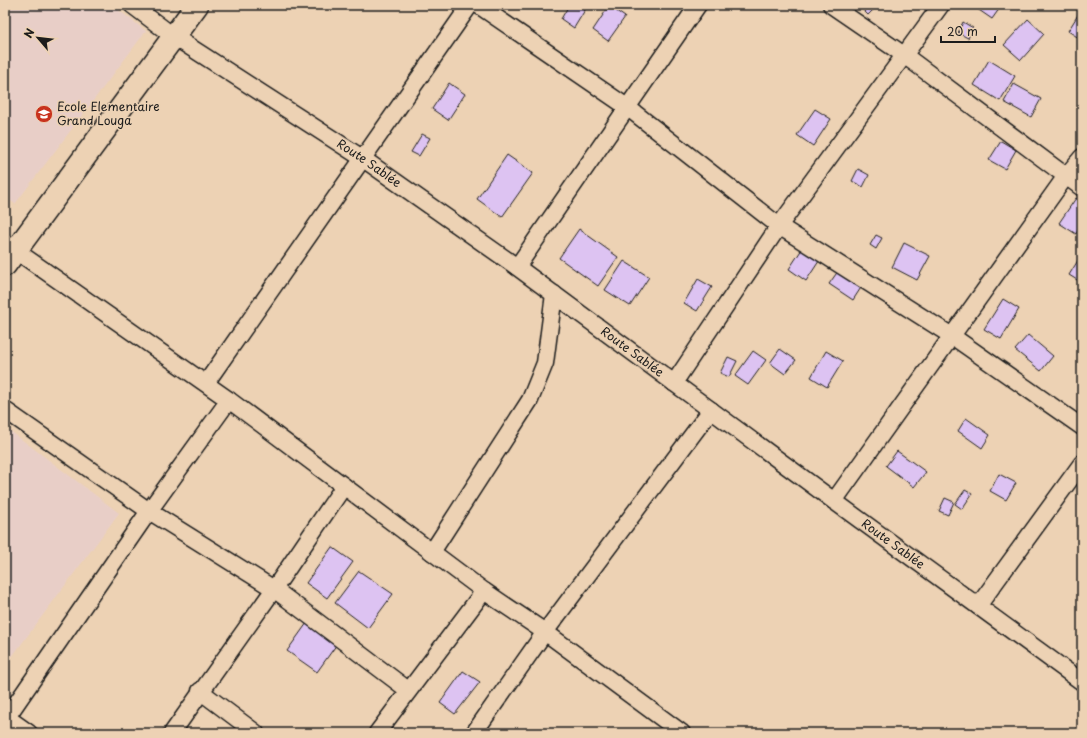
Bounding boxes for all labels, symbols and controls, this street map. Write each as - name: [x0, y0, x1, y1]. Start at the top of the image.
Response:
- north arrow: [18, 18, 58, 58]
- scale bar: [941, 18, 995, 44]
- text: 20 m: [947, 22, 978, 40]
- text: N: [19, 25, 38, 41]
- place label: Ecole Elementaire Grand Louga: [57, 97, 160, 129]
- school or university icon: Ecole Elementaire Grand Louga: [34, 104, 54, 124]
- street label: Route Sablée: [334, 134, 406, 191]
- street label: Route Sablée: [597, 322, 669, 381]
- street label: Route Sablée: [858, 514, 930, 573]

